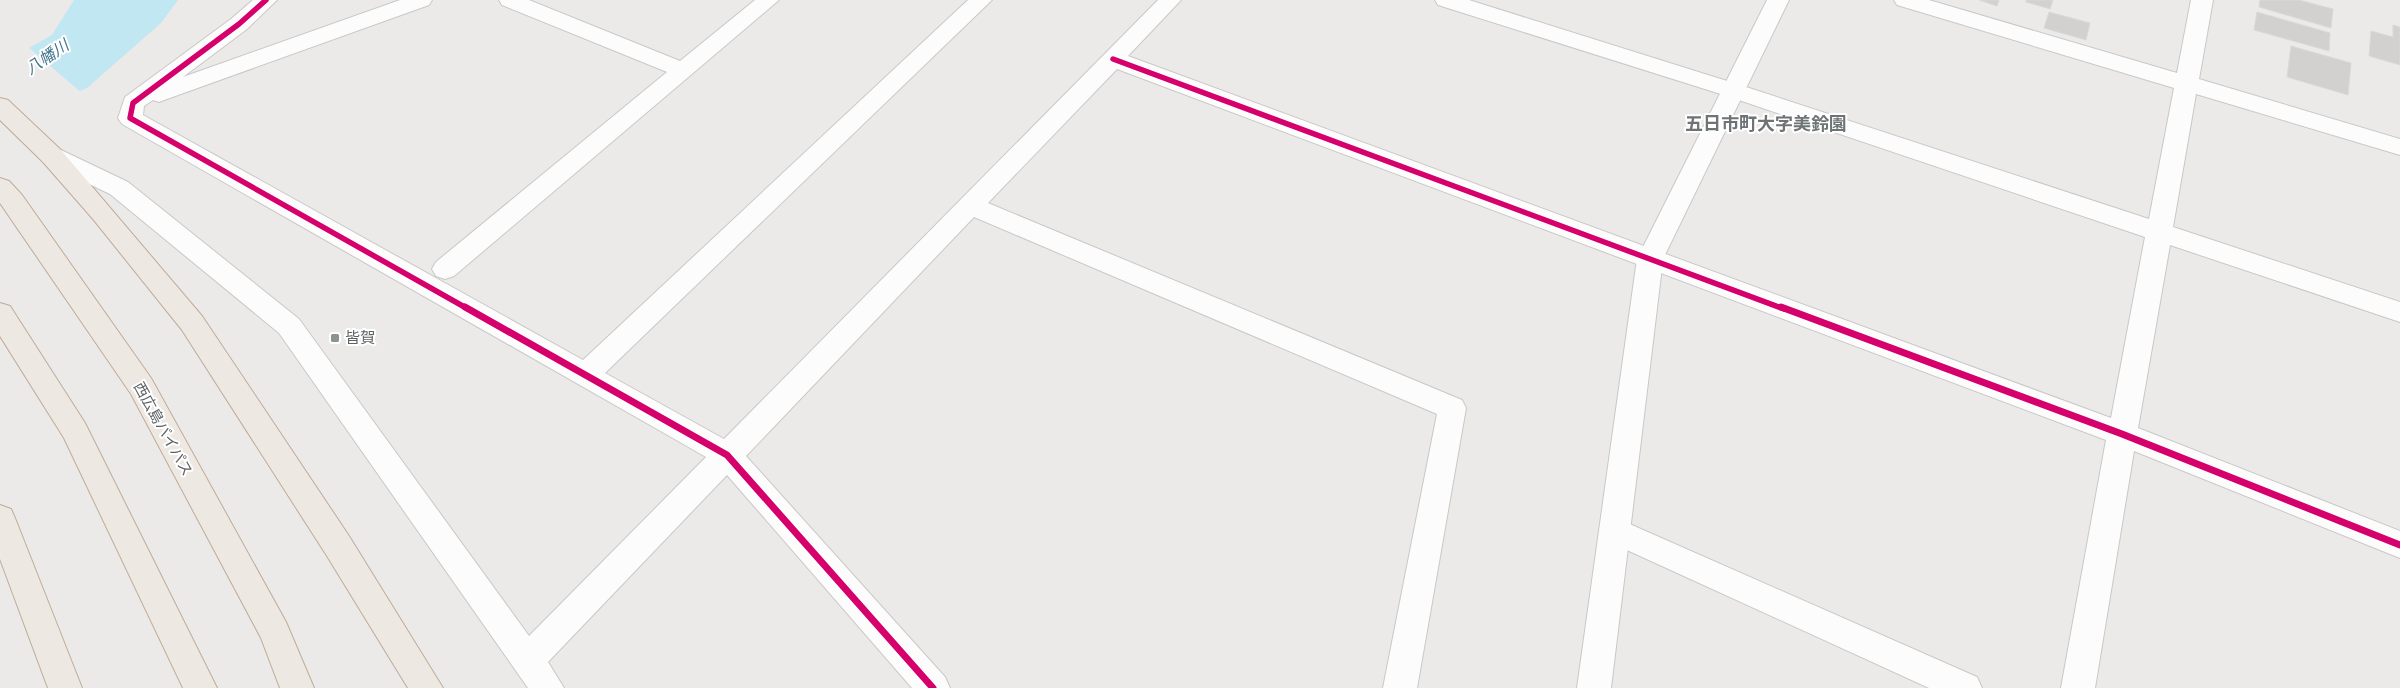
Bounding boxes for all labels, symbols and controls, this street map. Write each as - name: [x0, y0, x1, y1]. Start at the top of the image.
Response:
- water label: 八幡川: [22, 35, 74, 78]
- district label: 五日市町大字美鈴園: [1685, 113, 1847, 135]
- place label: 皆賀: [345, 329, 375, 347]
- marker: 皆賀: [329, 332, 341, 344]
- street label: 西広島バイパス: [130, 379, 196, 479]

